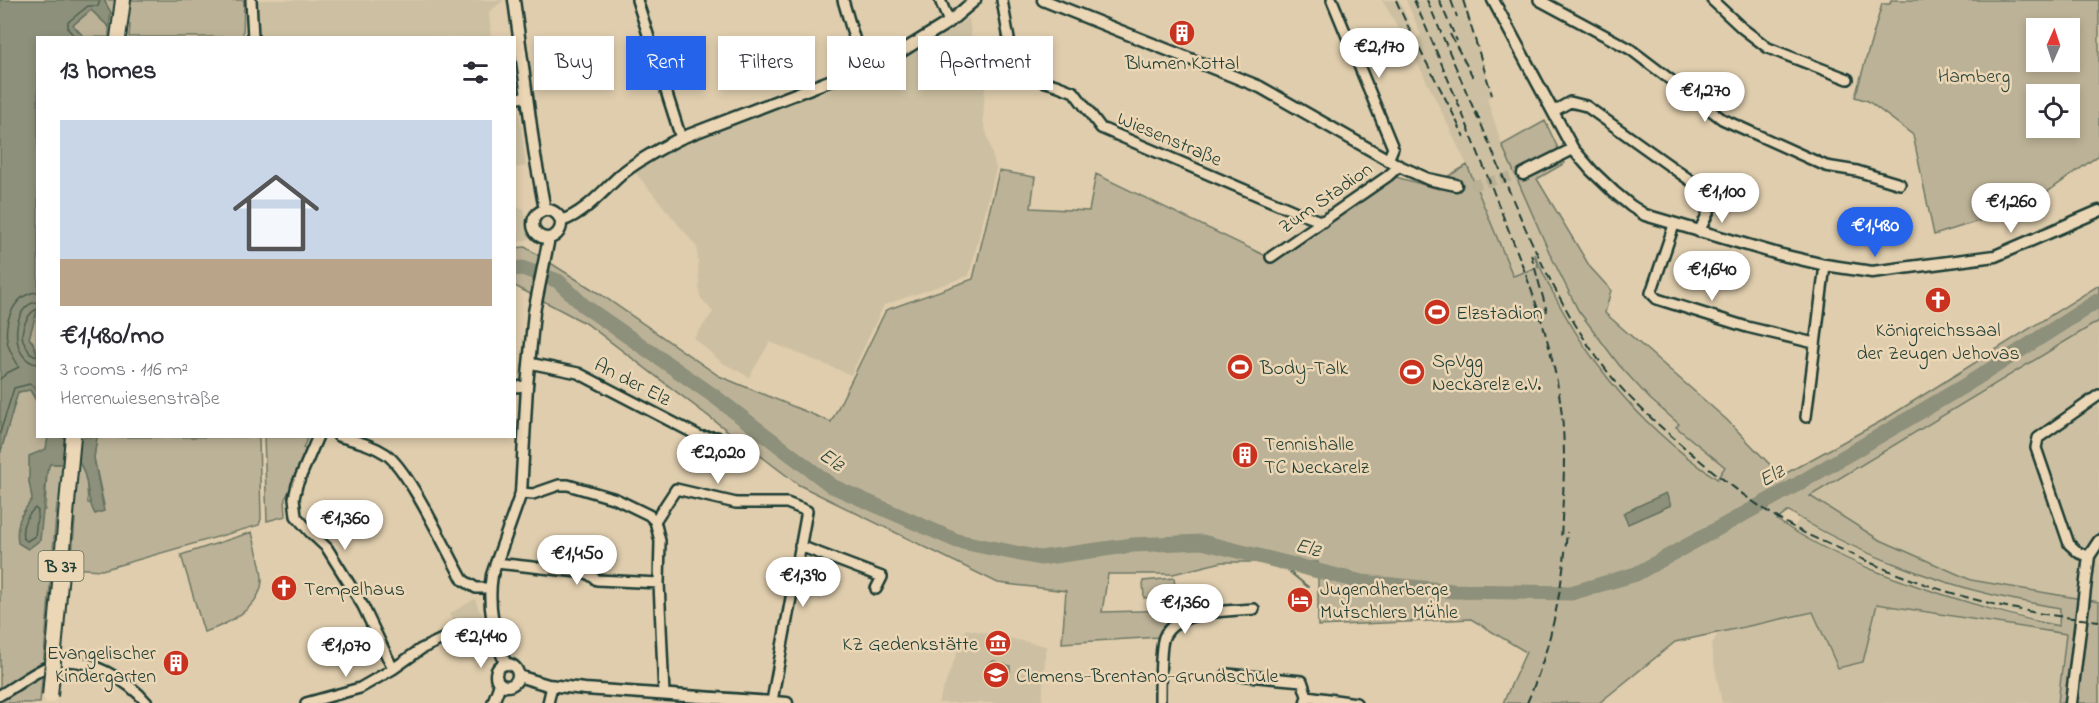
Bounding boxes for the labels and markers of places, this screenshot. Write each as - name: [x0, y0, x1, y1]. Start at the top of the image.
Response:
- building icon: Blumen Kottal: [1167, 18, 1197, 48]
- pin: €2,170: [1330, 28, 1428, 79]
- place label: Blumen Kottal: [1124, 50, 1239, 79]
- pin: €1,270: [1656, 72, 1754, 123]
- pin: €1,100: [1673, 173, 1771, 224]
- pin: €1,260: [1962, 183, 2060, 234]
- pin: €1,480: [1826, 207, 1924, 258]
- pin: €1,640: [1663, 251, 1761, 302]
- church icon: Königreichssaal der Zeugen Jehovas: [1923, 285, 1953, 315]
- sports icon: Elzstadion: [1422, 297, 1452, 327]
- place label: Elzstadion: [1456, 300, 1543, 329]
- place label: Königreichssaal der Zeugen Jehovas: [1856, 317, 2020, 370]
- place label: SpVgg Neckarelz e.V.: [1432, 348, 1541, 400]
- sports icon: Body-Talk: [1225, 352, 1255, 382]
- place label: Body-Talk: [1259, 355, 1348, 384]
- sports icon: SpVgg Neckarelz e.V.: [1397, 357, 1427, 387]
- place label: Tennishalle TC Neckarelz: [1264, 431, 1370, 483]
- pin: €2,020: [669, 434, 767, 485]
- building icon: Tennishalle TC Neckarelz: [1230, 440, 1260, 470]
- pin: €1,360: [296, 500, 394, 551]
- pin: €1,450: [528, 535, 626, 586]
- pin: €1,390: [754, 557, 852, 608]
- church icon: Tempelhaus: [269, 573, 299, 603]
- place label: Tempelhaus: [304, 576, 405, 605]
- place label: Jugendherberge Mutschlers Mühle: [1320, 576, 1458, 628]
- pin: €1,360: [1136, 584, 1234, 635]
- hotel icon: Jugendherberge Mutschlers Mühle: [1285, 585, 1315, 615]
- pin: €2,440: [432, 618, 530, 669]
- pin: €1,070: [297, 627, 395, 678]
- museum icon: KZ Gedenkstätte: [983, 628, 1013, 658]
- place label: KZ Gedenkstätte: [842, 631, 978, 660]
- place label: Evangelischer Kindergarten: [47, 640, 157, 693]
- building icon: Evangelischer Kindergarten: [161, 648, 191, 678]
- school or university icon: Clemens-Brentano-Grundschule: [981, 660, 1011, 690]
- place label: Clemens-Brentano-Grundschule: [1016, 663, 1279, 692]

